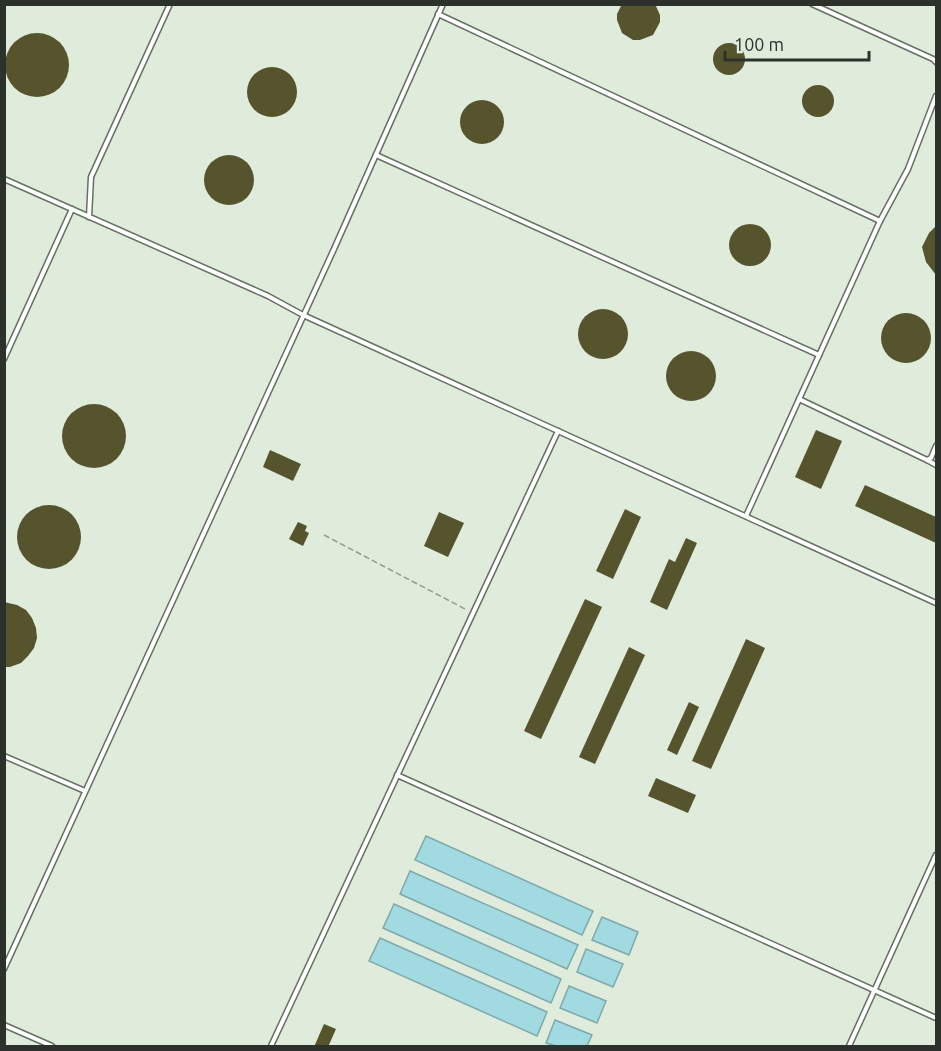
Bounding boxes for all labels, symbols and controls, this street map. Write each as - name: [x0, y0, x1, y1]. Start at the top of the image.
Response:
- scale bar: [725, 24, 869, 62]
- text: 100 m: [734, 34, 784, 54]

